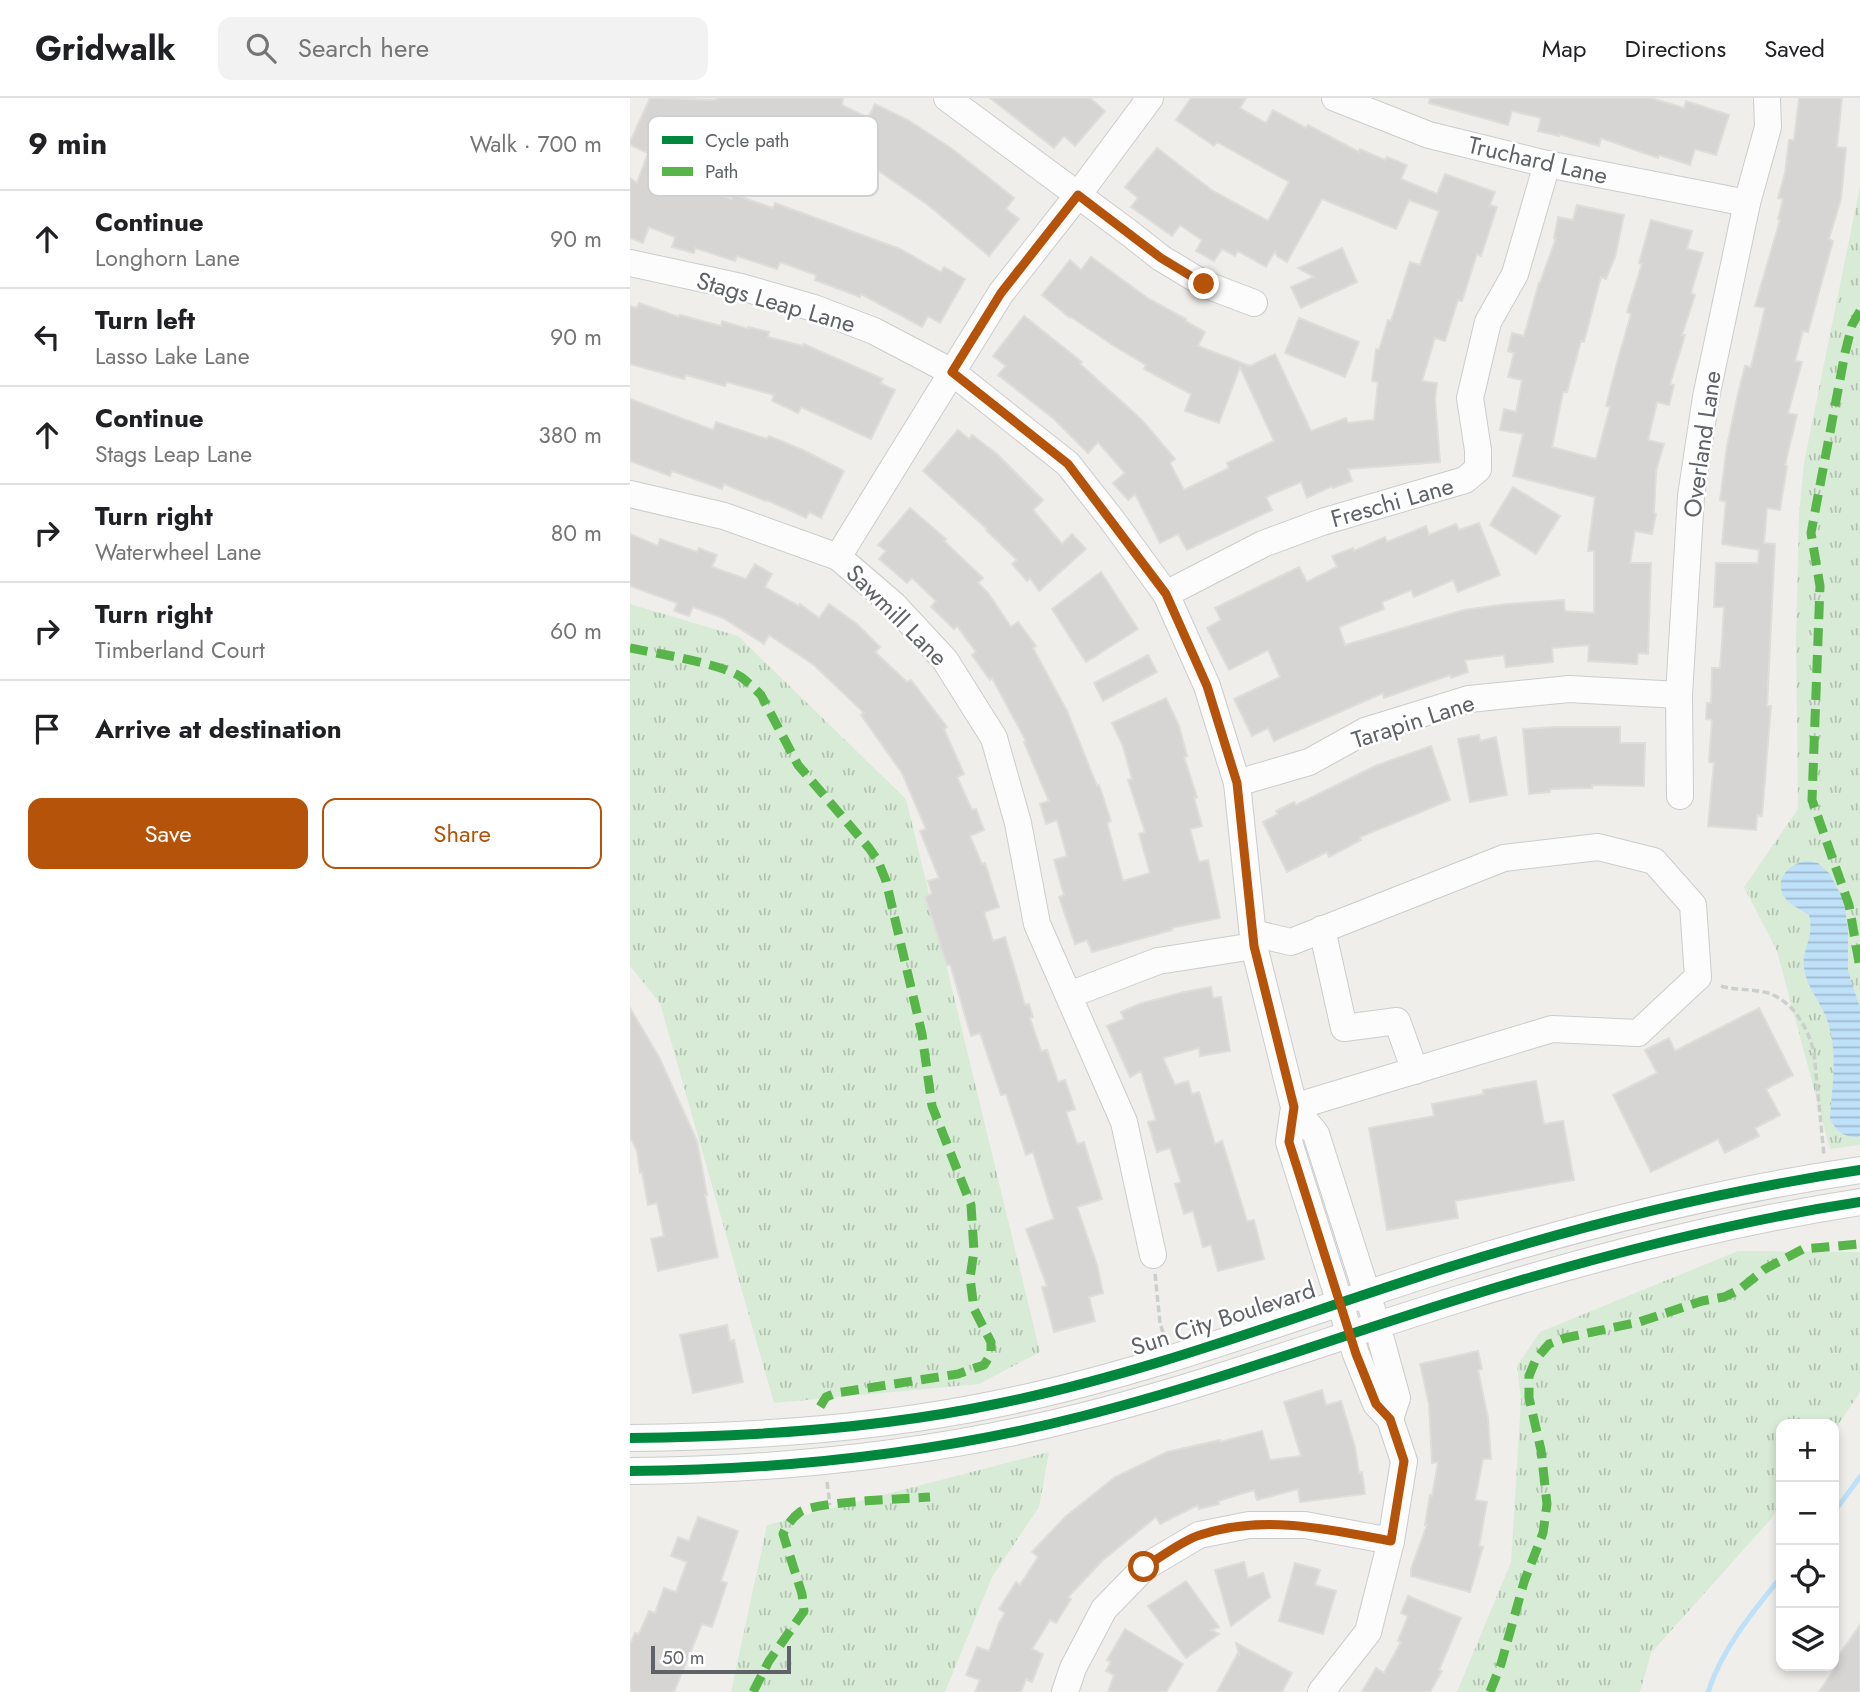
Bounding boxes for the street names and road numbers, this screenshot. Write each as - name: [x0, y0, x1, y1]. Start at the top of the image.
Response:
- street label: Truchard Lane: [1465, 127, 1611, 193]
- street label: Stags Leap Lane: [692, 263, 860, 341]
- street label: Overland Lane: [1674, 368, 1730, 520]
- street label: Freschi Lane: [1326, 468, 1458, 536]
- street label: Sawmill Lane: [838, 556, 956, 674]
- street label: Tarapin Lane: [1347, 685, 1479, 757]
- street label: Sun City Boulevard: [1126, 1272, 1320, 1364]

